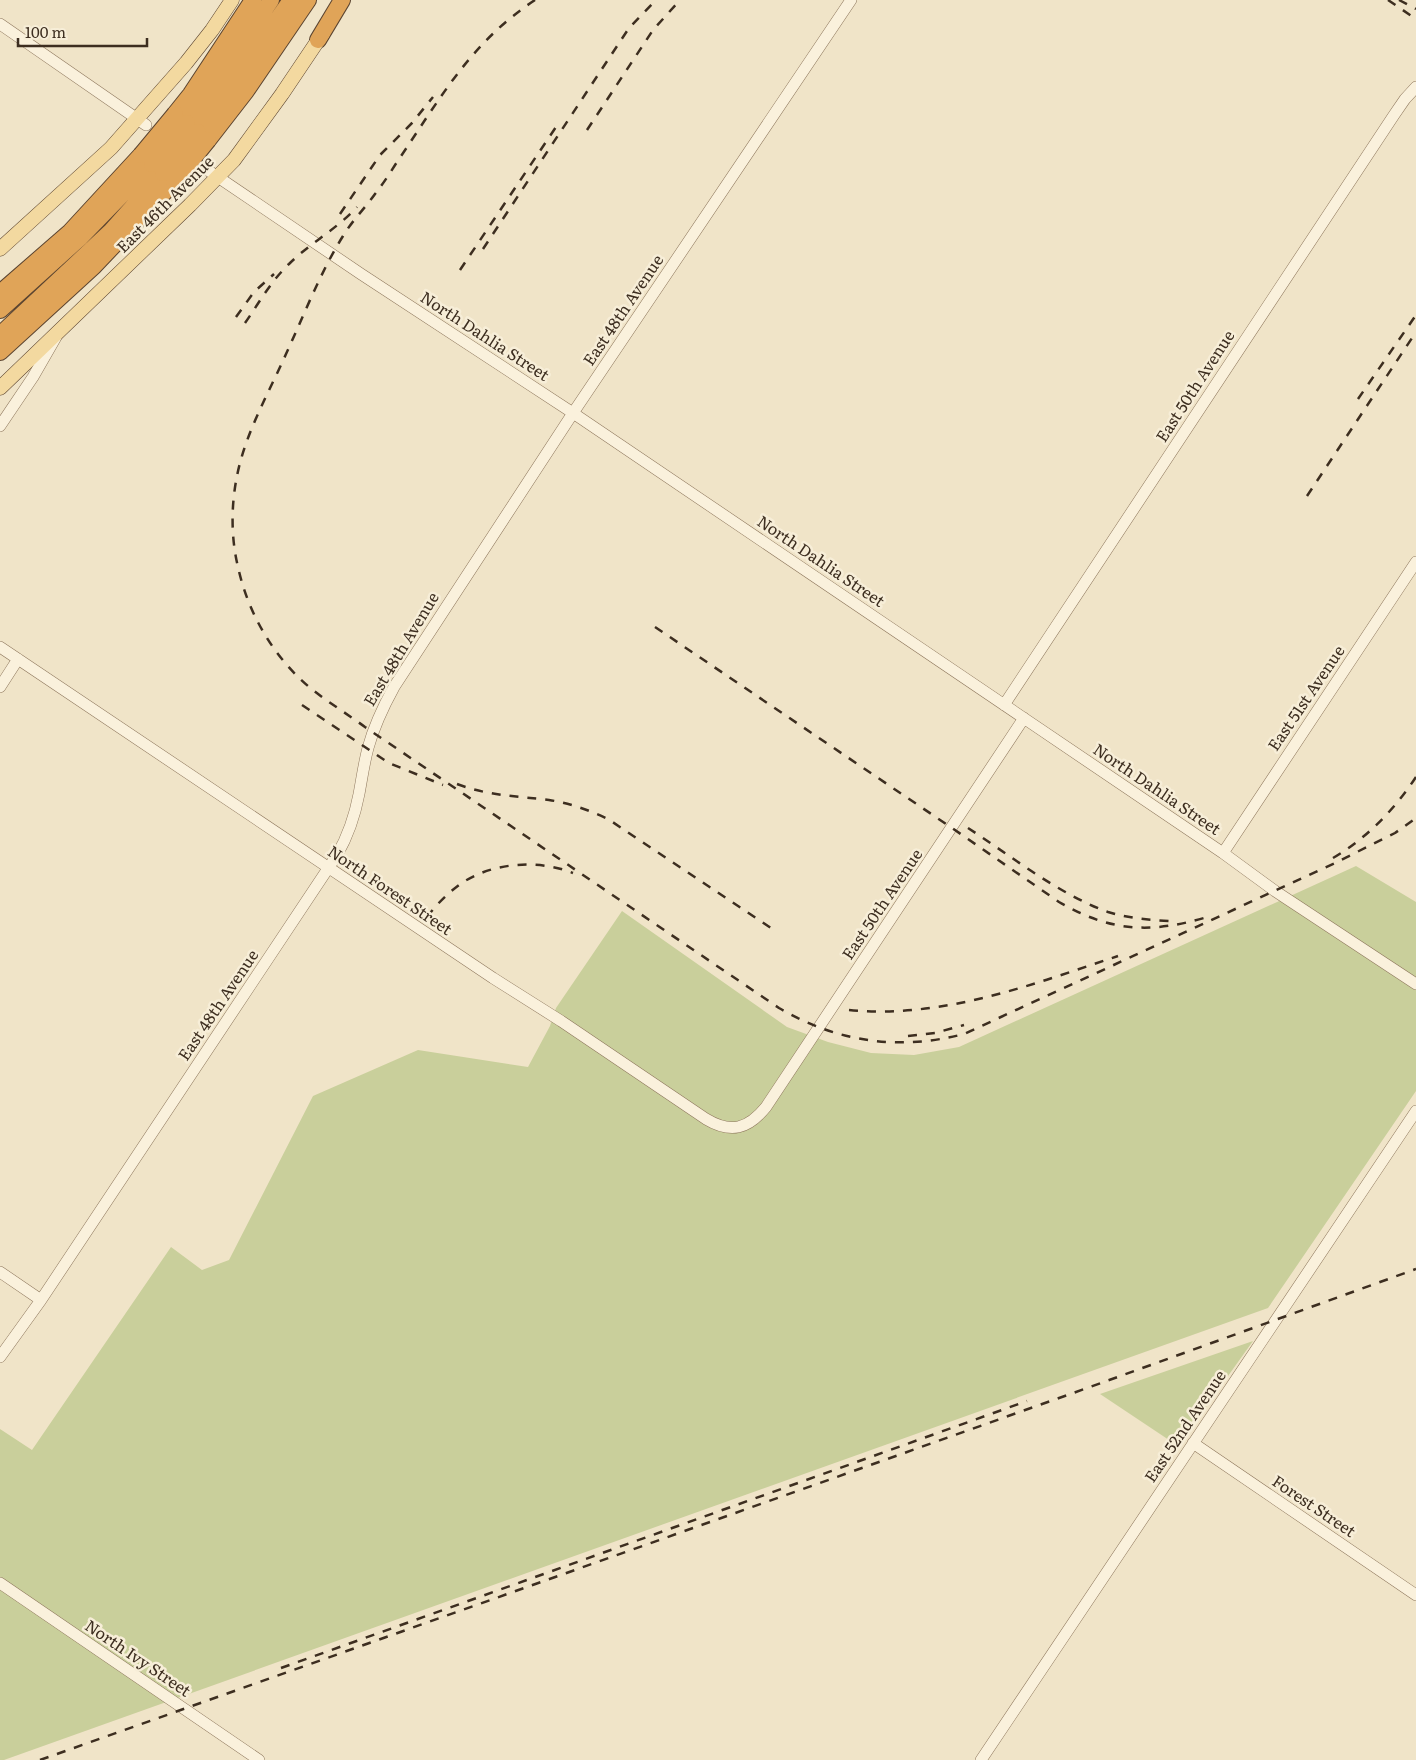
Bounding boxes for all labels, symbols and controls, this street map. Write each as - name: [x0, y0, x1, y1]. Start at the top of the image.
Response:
- scale bar: [18, 15, 146, 47]
- text: 100 m: [25, 20, 66, 43]
- street label: East 46th Avenue: [110, 149, 218, 257]
- street label: East 48th Avenue: [576, 249, 668, 370]
- street label: North Dahlia Street: [416, 284, 555, 386]
- street label: East 50th Avenue: [1149, 325, 1239, 446]
- street label: North Dahlia Street: [753, 508, 891, 612]
- street label: East 48th Avenue: [357, 587, 444, 710]
- street label: East 51st Avenue: [1261, 640, 1349, 755]
- street label: North Dahlia Street: [1089, 736, 1227, 840]
- street label: North Forest Street: [323, 838, 458, 940]
- street label: East 50th Avenue: [835, 843, 927, 964]
- street label: East 48th Avenue: [171, 944, 263, 1065]
- street label: East 52nd Avenue: [1138, 1364, 1231, 1487]
- street label: Forest Street: [1268, 1468, 1362, 1542]
- street label: North Ivy Street: [81, 1613, 197, 1702]

